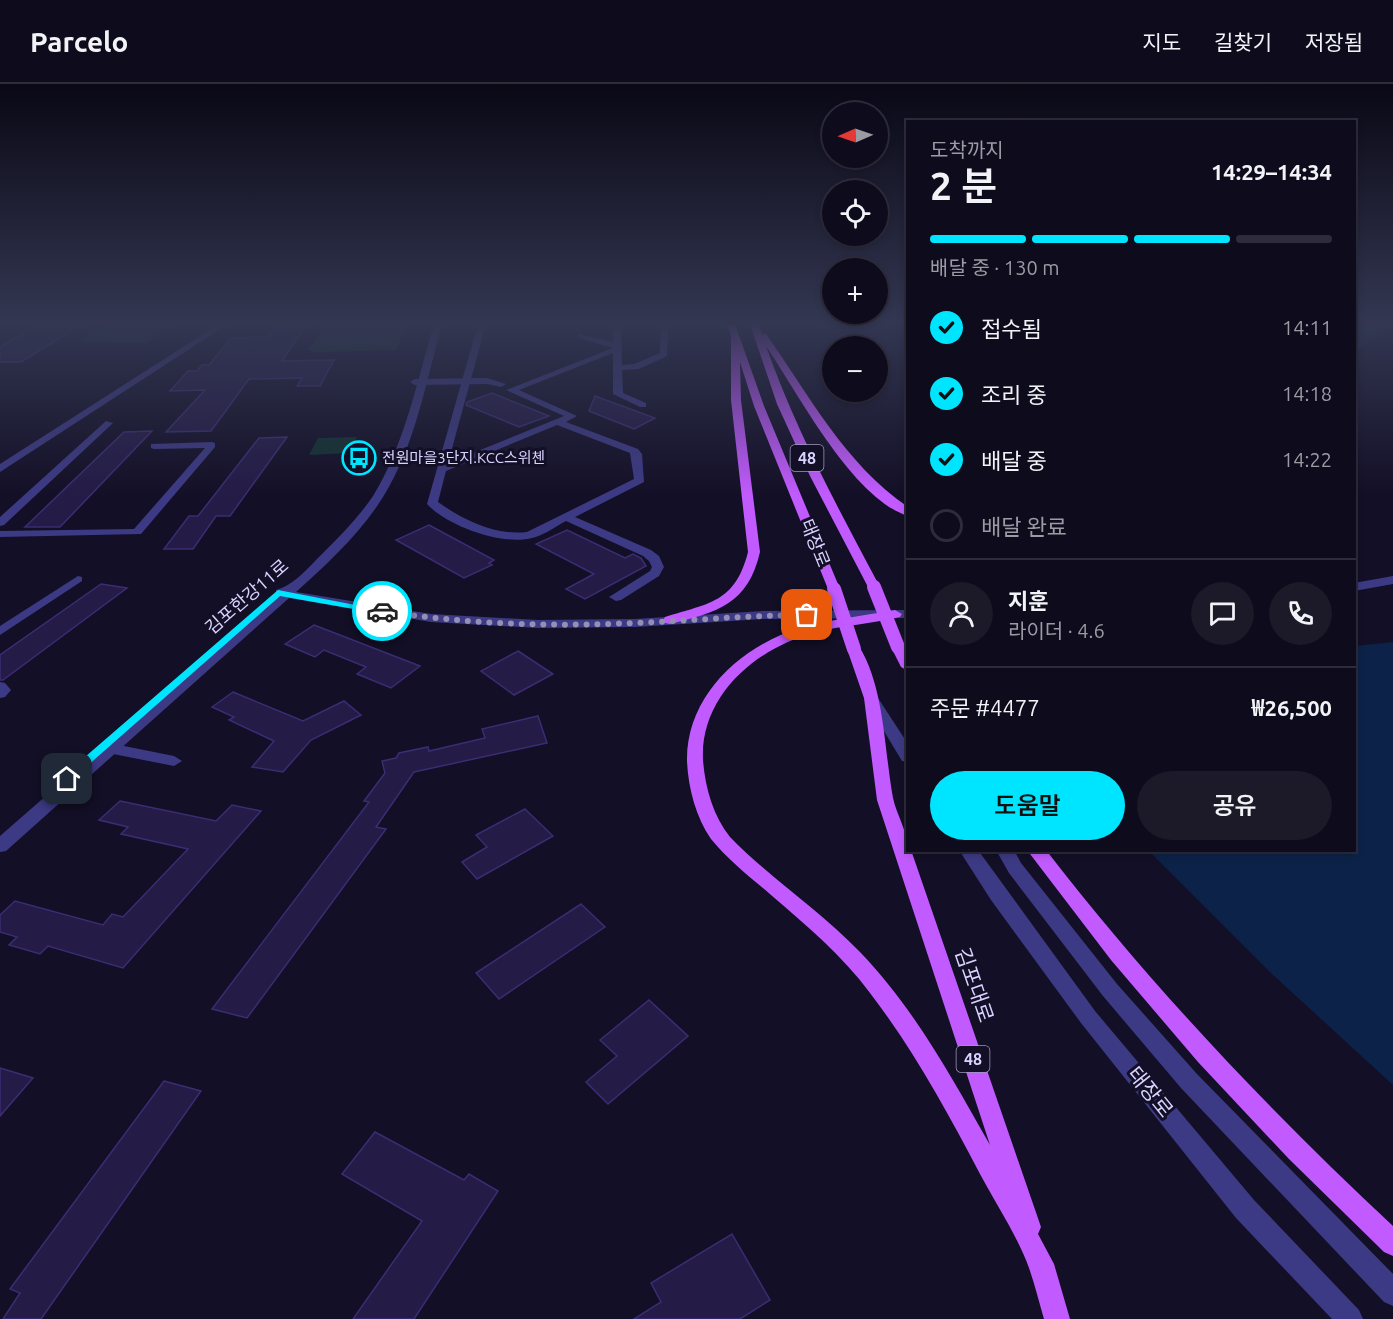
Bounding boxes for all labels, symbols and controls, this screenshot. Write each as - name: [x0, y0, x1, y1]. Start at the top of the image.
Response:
- text: Parcelo: [30, 26, 128, 57]
- text: 지도: [1142, 30, 1181, 54]
- text: 길찾기: [1214, 30, 1272, 54]
- text: 저장됨: [1305, 30, 1363, 54]
- north arrow: [822, 102, 888, 168]
- map controls: [822, 102, 888, 402]
- text: 도착까지: [930, 138, 1004, 161]
- text: 14:29–14:34: [1211, 159, 1332, 184]
- text: 2 분: [930, 164, 997, 207]
- button: locate: [822, 180, 888, 246]
- text: 배달 중 · 130 m: [930, 256, 1060, 279]
- button: +: [822, 258, 888, 324]
- icon: check: [930, 311, 963, 344]
- text: 접수됨: [981, 316, 1042, 341]
- text: 14:11: [1282, 316, 1332, 339]
- button: −: [822, 336, 888, 402]
- icon: check: [930, 377, 963, 410]
- text: 조리 중: [981, 382, 1047, 407]
- text: 14:18: [1282, 382, 1332, 405]
- bus stop icon: 전원마을3단지.KCC스위첸: [341, 440, 377, 476]
- icon: check: [930, 443, 963, 476]
- road number: 48: [790, 445, 824, 471]
- text: 배달 중: [981, 448, 1047, 473]
- text: 14:22: [1282, 448, 1332, 471]
- place label: 전원마을3단지.KCC스위첸: [382, 449, 545, 466]
- text: 배달 완료: [981, 514, 1067, 539]
- street label: 태장로: [797, 516, 835, 569]
- street label: 김포한강11로: [201, 555, 292, 638]
- courier: [352, 581, 412, 641]
- button: person: [930, 582, 993, 645]
- button: chat: [1191, 582, 1254, 645]
- button: phone: [1269, 582, 1332, 645]
- text: 지훈: [1008, 588, 1048, 613]
- pin: [781, 589, 832, 640]
- icon: car: [366, 595, 399, 628]
- icon: bag: [790, 598, 823, 631]
- text: 라이더 · 4.6: [1008, 619, 1105, 642]
- text: 주문 #4477: [930, 695, 1040, 720]
- text: ₩26,500: [1252, 695, 1332, 720]
- pin: [41, 753, 92, 804]
- icon: home: [50, 762, 83, 795]
- button: 도움말: [930, 771, 1125, 840]
- button: 공유: [1137, 771, 1332, 840]
- street label: 김포대로: [951, 944, 999, 1025]
- road number: 48: [956, 1046, 990, 1072]
- street label: 태장로: [1123, 1061, 1178, 1121]

